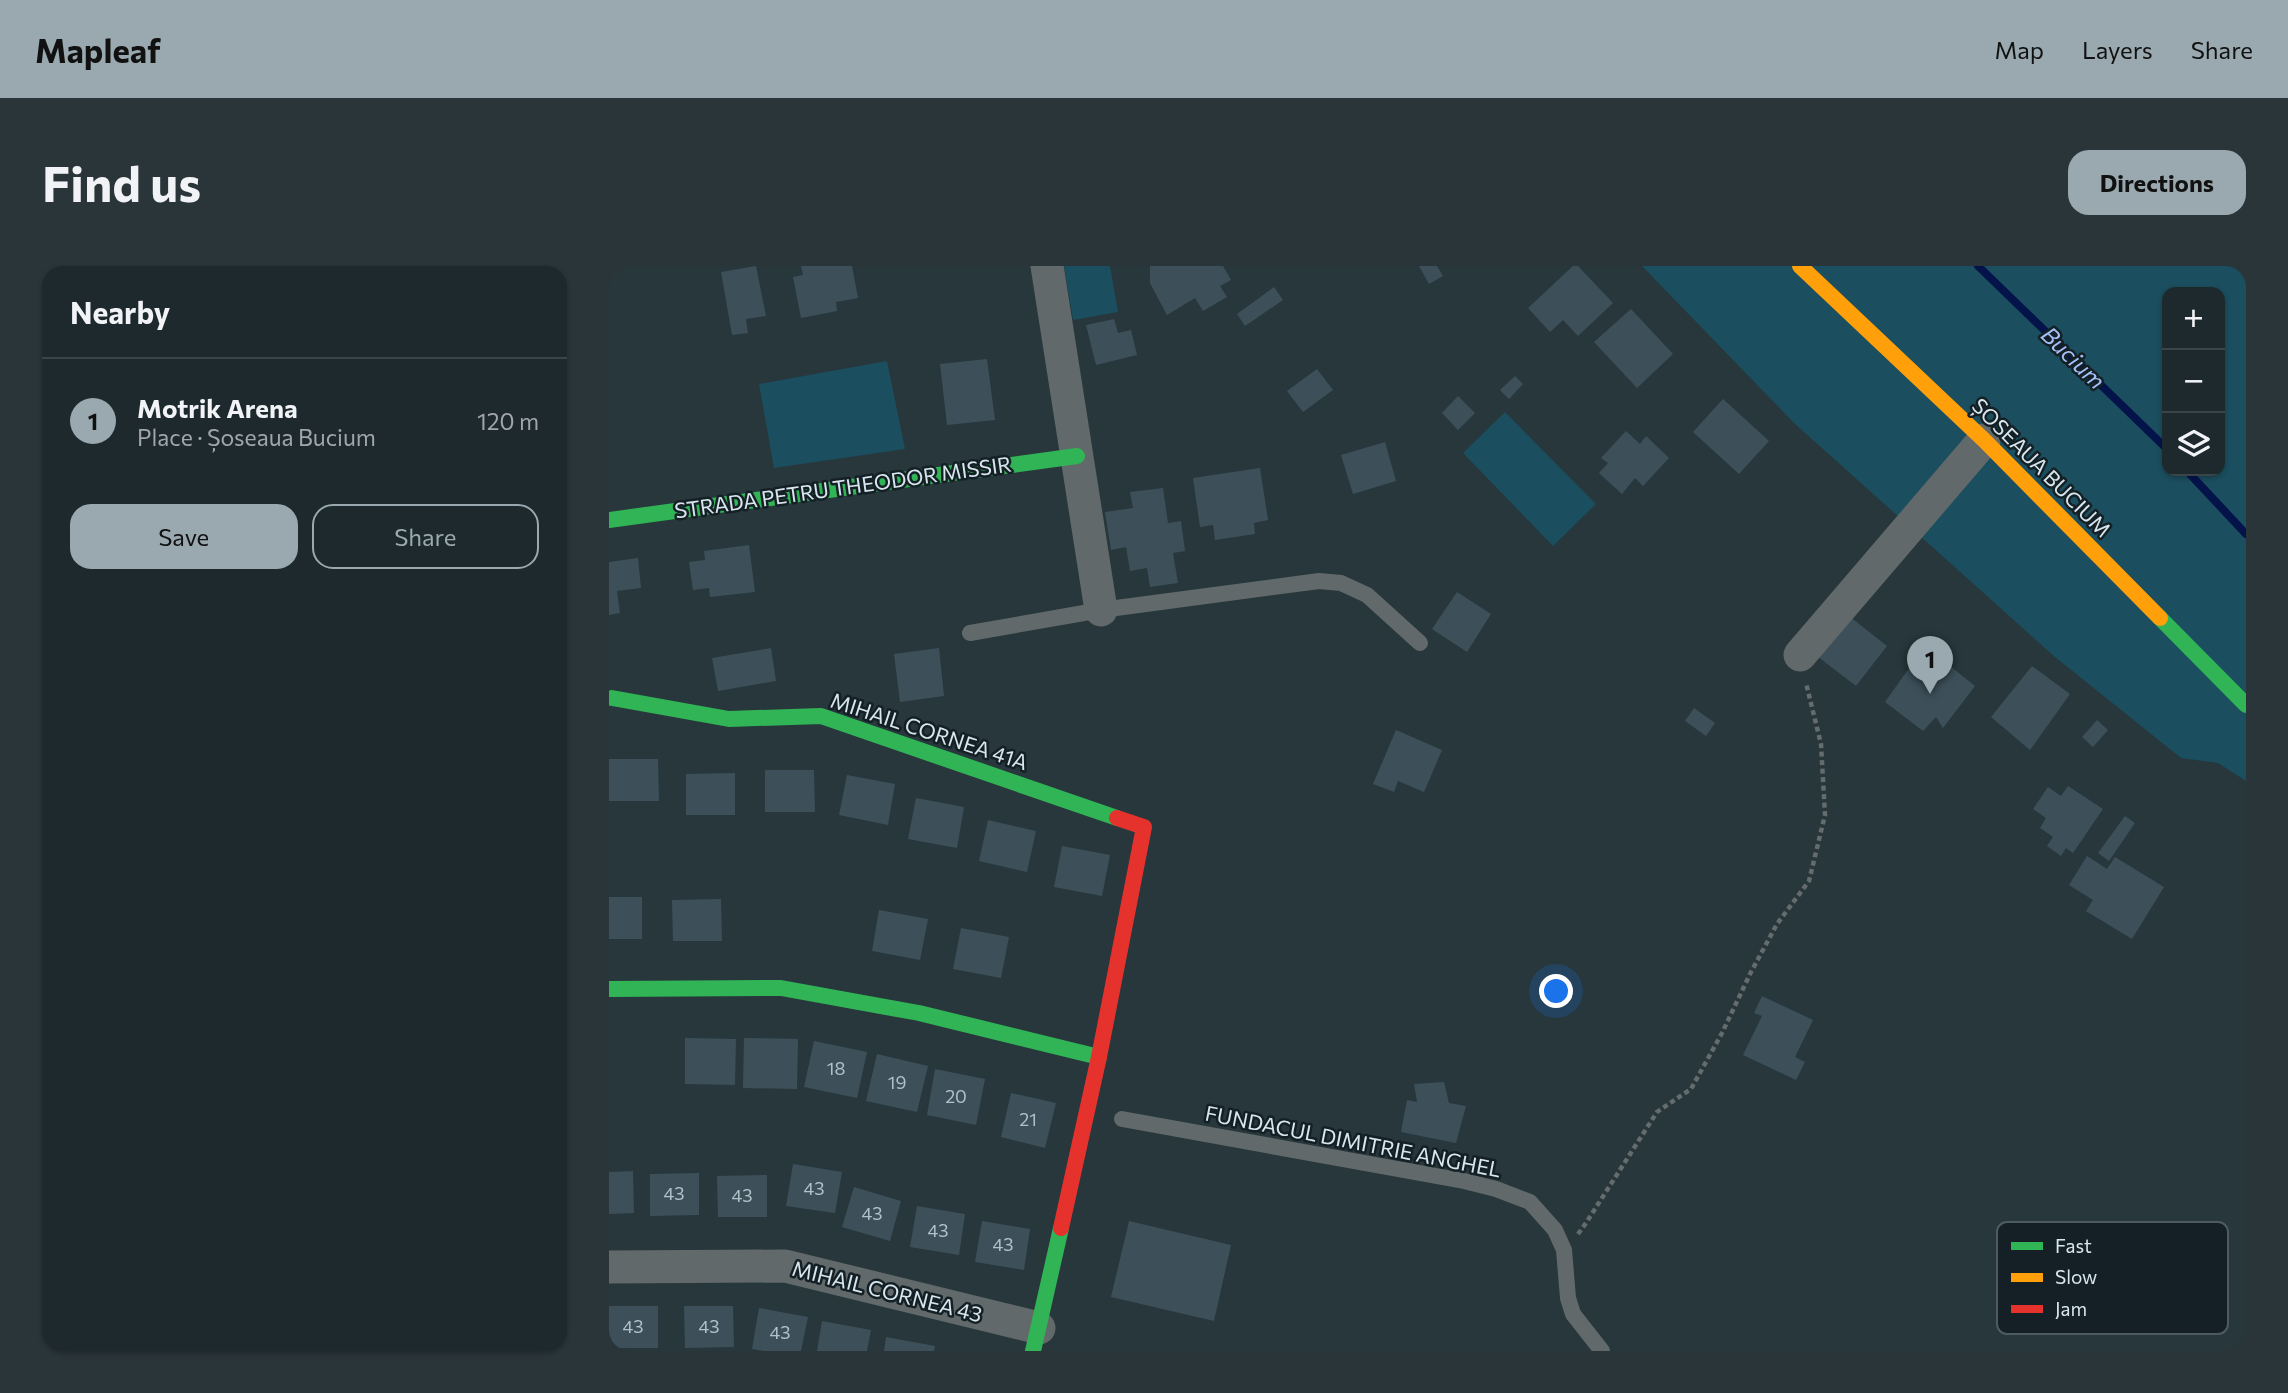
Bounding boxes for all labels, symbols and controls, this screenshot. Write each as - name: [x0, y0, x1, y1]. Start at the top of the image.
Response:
- text: Mapleaf: [35, 29, 161, 70]
- text: Map: [1995, 35, 2044, 64]
- text: Layers: [2082, 35, 2153, 64]
- text: Share: [2191, 35, 2253, 64]
- button: Directions: [2068, 150, 2246, 215]
- text: Find us: [42, 152, 201, 212]
- map controls: [2162, 287, 2225, 476]
- button: +: [2162, 287, 2225, 350]
- text: Nearby: [70, 293, 170, 330]
- water label: Bucium: [2036, 320, 2111, 394]
- button: −: [2162, 350, 2225, 413]
- text: Motrik Arena: [137, 392, 298, 423]
- street label: ȘOSEAUA BUCIUM: [1966, 392, 2117, 543]
- text: 1: [88, 407, 98, 435]
- text: 120 m: [477, 407, 539, 435]
- button: layers: [2162, 413, 2225, 476]
- text: Place · Șoseaua Bucium: [137, 423, 376, 451]
- street label: STRADA PETRU THEODOR MISSIR: [673, 451, 1013, 523]
- button: Save: [70, 504, 298, 569]
- button: Share: [312, 504, 539, 569]
- pin: 1: [1907, 636, 1953, 694]
- street label: MIHAIL CORNEA 41A: [828, 687, 1031, 774]
- your location: [1539, 974, 1573, 1008]
- house number: 18: [827, 1057, 845, 1079]
- house number: 19: [888, 1071, 906, 1093]
- house number: 20: [945, 1085, 967, 1107]
- street label: FUNDACUL DIMITRIE ANGHEL: [1203, 1100, 1503, 1181]
- house number: 21: [1019, 1108, 1037, 1130]
- house number: 43: [803, 1177, 825, 1199]
- house number: 43: [663, 1182, 685, 1204]
- house number: 43: [731, 1184, 753, 1206]
- house number: 43: [861, 1202, 883, 1224]
- house number: 43: [927, 1219, 949, 1241]
- legend: [1997, 1222, 2228, 1334]
- house number: 43: [992, 1233, 1014, 1255]
- text: Fast: [2055, 1234, 2092, 1257]
- street label: MIHAIL CORNEA 43: [790, 1255, 985, 1326]
- text: Slow: [2055, 1265, 2097, 1288]
- text: Jam: [2055, 1297, 2087, 1320]
- house number: 43: [622, 1315, 644, 1337]
- house number: 43: [698, 1315, 720, 1337]
- house number: 43: [769, 1321, 791, 1343]

